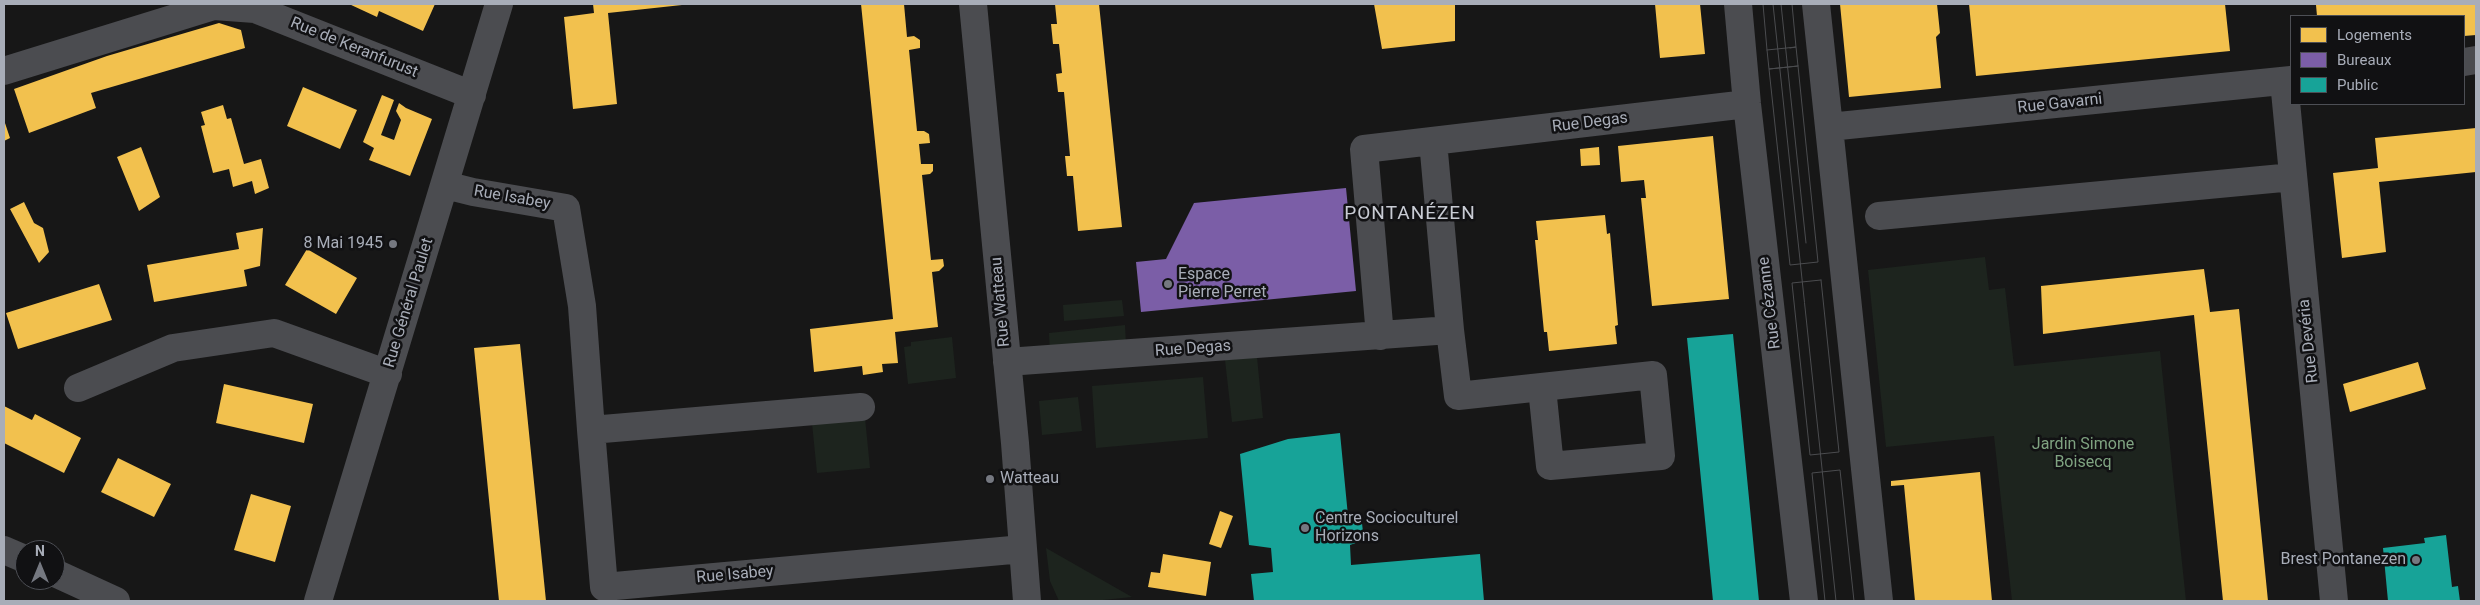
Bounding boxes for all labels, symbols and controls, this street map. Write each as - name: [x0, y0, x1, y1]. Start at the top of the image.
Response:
- street label: Rue de Keranfurust: [287, 14, 421, 82]
- legend: [2290, 15, 2465, 105]
- text: Logements: [2337, 26, 2412, 44]
- text: Bureaux: [2337, 51, 2391, 69]
- text: Public: [2337, 76, 2378, 94]
- street label: Rue Gavarni: [2017, 90, 2103, 118]
- street label: Rue Degas: [1551, 109, 1629, 137]
- street label: Rue Isabey: [472, 182, 552, 214]
- district label: PONTANÉZEN: [1343, 203, 1477, 225]
- place label: 8 Mai 1945: [304, 234, 383, 254]
- street label: Rue Général Paulet: [380, 236, 438, 370]
- marker: 8 Mai 1945: [387, 238, 399, 250]
- street label: Rue Watteau: [988, 256, 1014, 348]
- street label: Rue Cézanne: [1755, 256, 1785, 350]
- place label: Espace Pierre Perret: [1178, 265, 1267, 303]
- marker: Espace Pierre Perret: [1162, 278, 1174, 290]
- street label: Rue Devéria: [2295, 298, 2323, 384]
- street label: Rue Degas: [1154, 337, 1232, 361]
- park label: Jardin Simone Boisecq: [2032, 435, 2134, 473]
- place label: Watteau: [1000, 469, 1059, 489]
- marker: Watteau: [984, 473, 996, 485]
- place label: Centre Socioculturel Horizons: [1315, 509, 1458, 547]
- marker: Centre Socioculturel Horizons: [1299, 522, 1311, 534]
- north arrow: [15, 540, 65, 590]
- text: N: [35, 543, 45, 559]
- place label: Brest Pontanezen: [2280, 550, 2406, 570]
- marker: Brest Pontanezen: [2410, 554, 2422, 566]
- street label: Rue Isabey: [696, 562, 774, 588]

